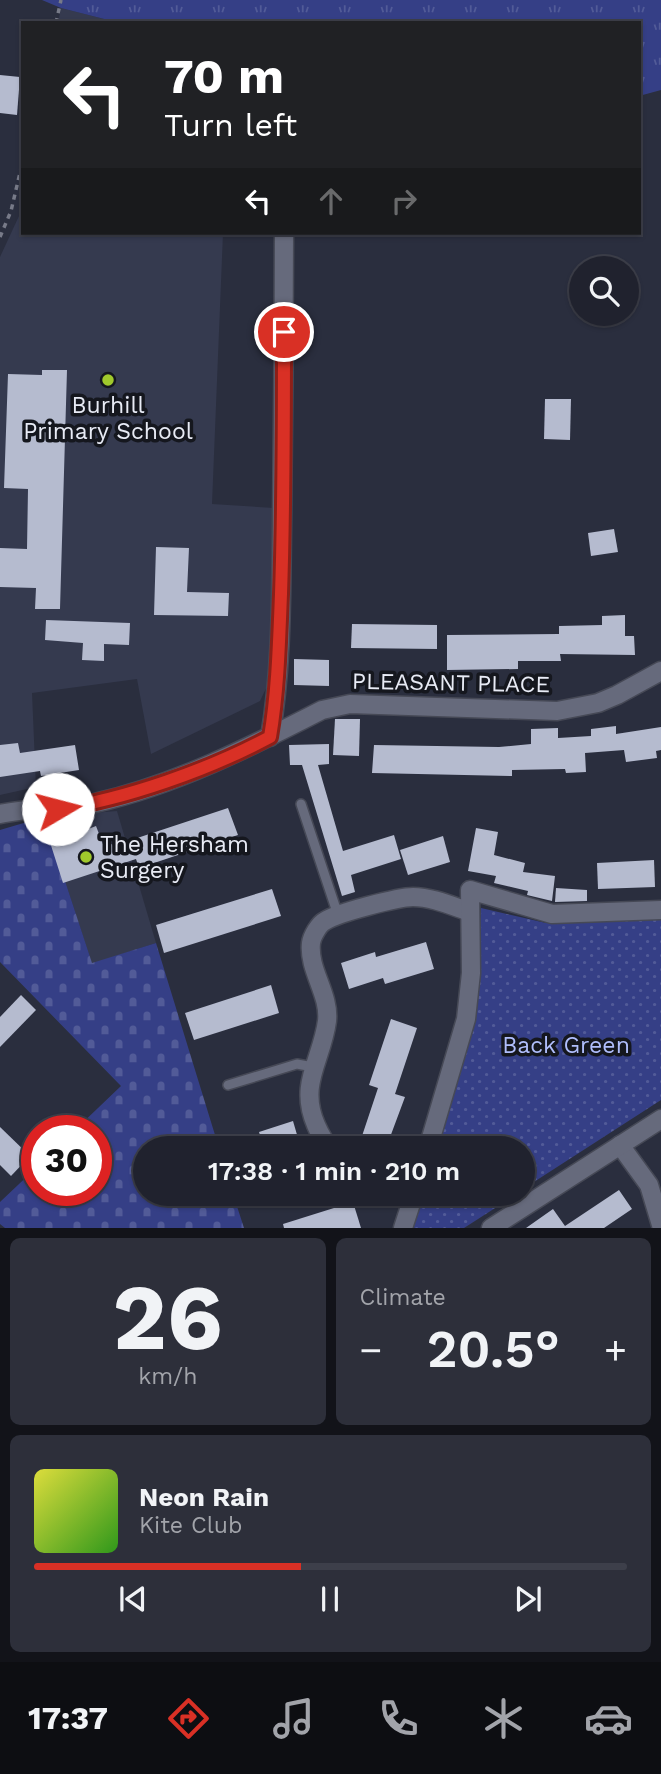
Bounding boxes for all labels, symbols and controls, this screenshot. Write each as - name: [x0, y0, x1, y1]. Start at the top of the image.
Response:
- text: 70 m: [164, 47, 284, 105]
- icon: left: [49, 49, 140, 140]
- text: Turn left: [164, 106, 297, 144]
- icon: left: [239, 182, 277, 220]
- icon: ahead: [312, 182, 350, 220]
- icon: right: [385, 182, 423, 220]
- map controls: [569, 256, 639, 326]
- button: search: [569, 256, 639, 326]
- pin: [254, 302, 314, 362]
- icon: arrive: [265, 313, 303, 351]
- marker: Burhill Primary School: [100, 372, 116, 388]
- place label: Burhill Primary School: [23, 392, 193, 445]
- street label: PLEASANT PLACE: [352, 668, 550, 698]
- position arrow: [21, 772, 95, 846]
- place label: The Hersham Surgery: [100, 831, 249, 884]
- marker: The Hersham Surgery: [78, 849, 94, 865]
- park label: Back Green: [502, 1032, 630, 1059]
- speed limit sign: 30: [21, 1115, 112, 1206]
- text: 17:38 · 1 min · 210 m: [208, 1156, 460, 1186]
- text: 26: [113, 1264, 223, 1371]
- text: Climate: [360, 1284, 446, 1311]
- text: 20.5°: [427, 1319, 560, 1380]
- text: −: [360, 1328, 382, 1372]
- text: +: [604, 1328, 627, 1372]
- text: km/h: [138, 1363, 197, 1390]
- text: Neon Rain: [139, 1482, 269, 1512]
- text: Kite Club: [139, 1512, 242, 1539]
- icon: previous: [114, 1580, 152, 1618]
- icon: pause: [311, 1580, 349, 1618]
- icon: next: [509, 1580, 547, 1618]
- icon: directions: [164, 1694, 213, 1743]
- icon: music: [269, 1694, 318, 1743]
- icon: phone: [374, 1694, 423, 1743]
- icon: climate: [479, 1694, 528, 1743]
- icon: car: [584, 1694, 633, 1743]
- text: 17:37: [28, 1699, 108, 1737]

